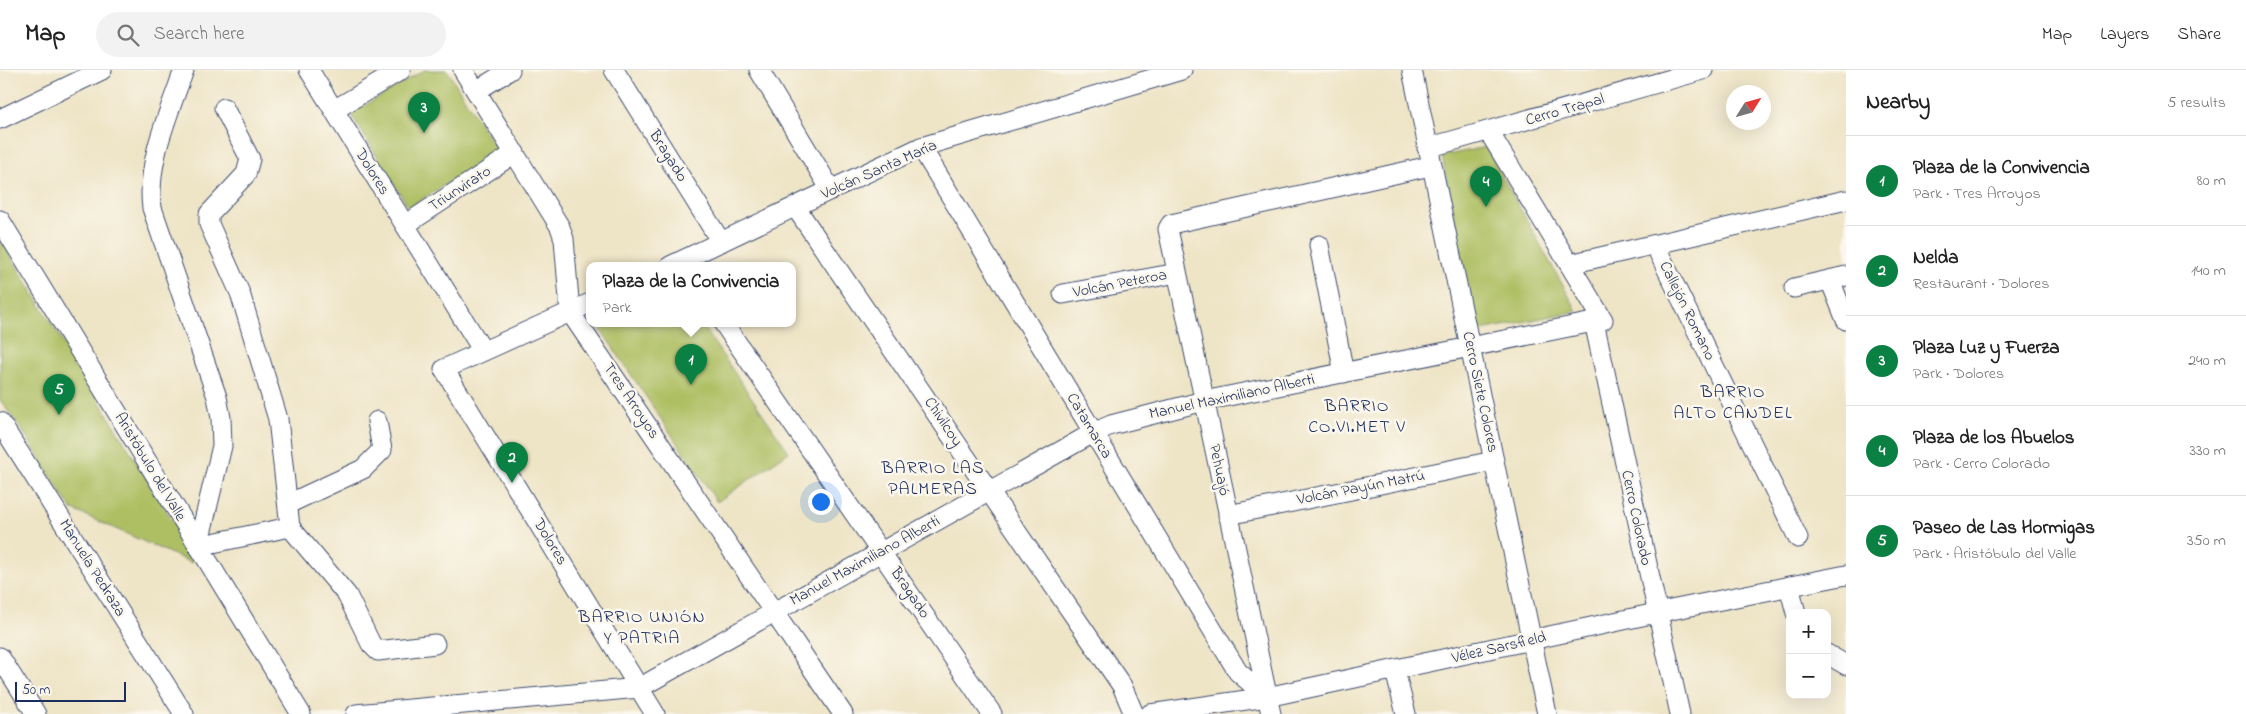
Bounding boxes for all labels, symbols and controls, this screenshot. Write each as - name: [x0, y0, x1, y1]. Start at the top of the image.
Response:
- search box: [96, 12, 446, 57]
- text: Map: [25, 17, 66, 52]
- icon: search: [114, 21, 142, 49]
- text: Search here: [154, 21, 245, 48]
- text: Map: [2042, 22, 2072, 48]
- text: Layers: [2100, 22, 2150, 48]
- text: Share: [2178, 22, 2221, 48]
- north arrow: [1726, 85, 1771, 130]
- street label: Cerro Trapal: [1523, 87, 1608, 133]
- text: Nearby: [1866, 88, 1930, 118]
- text: 5 results: [2167, 91, 2226, 115]
- pin: 3: [408, 92, 440, 133]
- street label: Bragado: [642, 124, 693, 187]
- street label: Volcán Santa María: [816, 134, 941, 207]
- street label: Dolores: [348, 143, 396, 200]
- text: Plaza de la Convivencia: [1913, 155, 2090, 182]
- street label: Triunvirato: [424, 160, 496, 218]
- pin: 4: [1470, 166, 1502, 207]
- text: 1: [1879, 169, 1885, 193]
- text: 80 m: [2197, 169, 2226, 193]
- text: Park · Tres Arroyos: [1913, 182, 2041, 206]
- text: Nelda: [1913, 245, 1958, 272]
- street label: Callejón Romano: [1653, 257, 1721, 365]
- text: 2: [1878, 259, 1886, 283]
- text: 140 m: [2191, 259, 2226, 283]
- popup: [586, 262, 796, 327]
- street label: Volcán Peteroa: [1070, 263, 1169, 305]
- text: Plaza de la Convivencia: [603, 269, 779, 296]
- text: Restaurant · Dolores: [1913, 272, 2049, 296]
- text: Park: [603, 296, 632, 320]
- street label: Cerro Siete Colores: [1455, 329, 1505, 455]
- text: Plaza Luz y Fuerza: [1913, 335, 2060, 362]
- pin: 1: [675, 344, 707, 385]
- text: 3: [1879, 349, 1885, 373]
- text: 240 m: [2188, 349, 2226, 373]
- street label: Tres Arroyos: [597, 358, 665, 444]
- text: Park · Dolores: [1913, 362, 2004, 386]
- street label: Manuel Maximiliano Alberti: [1147, 368, 1317, 426]
- pin: 5: [43, 374, 75, 415]
- district label: BARRIO ALTO CANDEL: [1673, 380, 1793, 427]
- street label: Catamarca: [1060, 388, 1118, 464]
- street label: Chivilcoy: [918, 392, 968, 452]
- district label: BARRIO CO.VI.MET V: [1308, 394, 1406, 441]
- street label: Aristóbulo del Valle: [108, 408, 192, 527]
- text: Plaza de los Abuelos: [1913, 425, 2075, 452]
- text: 4: [1879, 439, 1885, 463]
- text: 330 m: [2189, 439, 2226, 463]
- pin: 2: [496, 442, 528, 483]
- street label: Pehuajó: [1202, 442, 1236, 498]
- text: Park · Cerro Colorado: [1913, 452, 2050, 476]
- district label: BARRIO LAS PALMERAS: [881, 456, 984, 503]
- street label: Volcán Payún Matrú: [1294, 464, 1427, 512]
- street label: Cerro Colorado: [1614, 468, 1658, 568]
- your location: [808, 489, 834, 515]
- street label: Manuel Maximiliano Alberti: [785, 510, 945, 612]
- street label: Dolores: [526, 513, 573, 570]
- street label: Manuela Pedraza: [52, 514, 132, 622]
- text: Paseo de Las Hormigas: [1913, 515, 2095, 542]
- text: 5: [1877, 529, 1887, 553]
- text: 350 m: [2187, 529, 2226, 553]
- text: Park · Aristóbulo del Valle: [1913, 542, 2077, 566]
- street label: Bragado: [883, 562, 936, 624]
- district label: BARRIO UNIÓN Y PATRIA: [577, 605, 706, 652]
- map controls: [1786, 609, 1831, 699]
- button: +: [1786, 609, 1831, 654]
- street label: Vélez Sarsfield: [1448, 625, 1549, 671]
- button: −: [1786, 654, 1831, 699]
- scale bar: [15, 679, 126, 702]
- text: 50 m: [22, 680, 50, 701]

